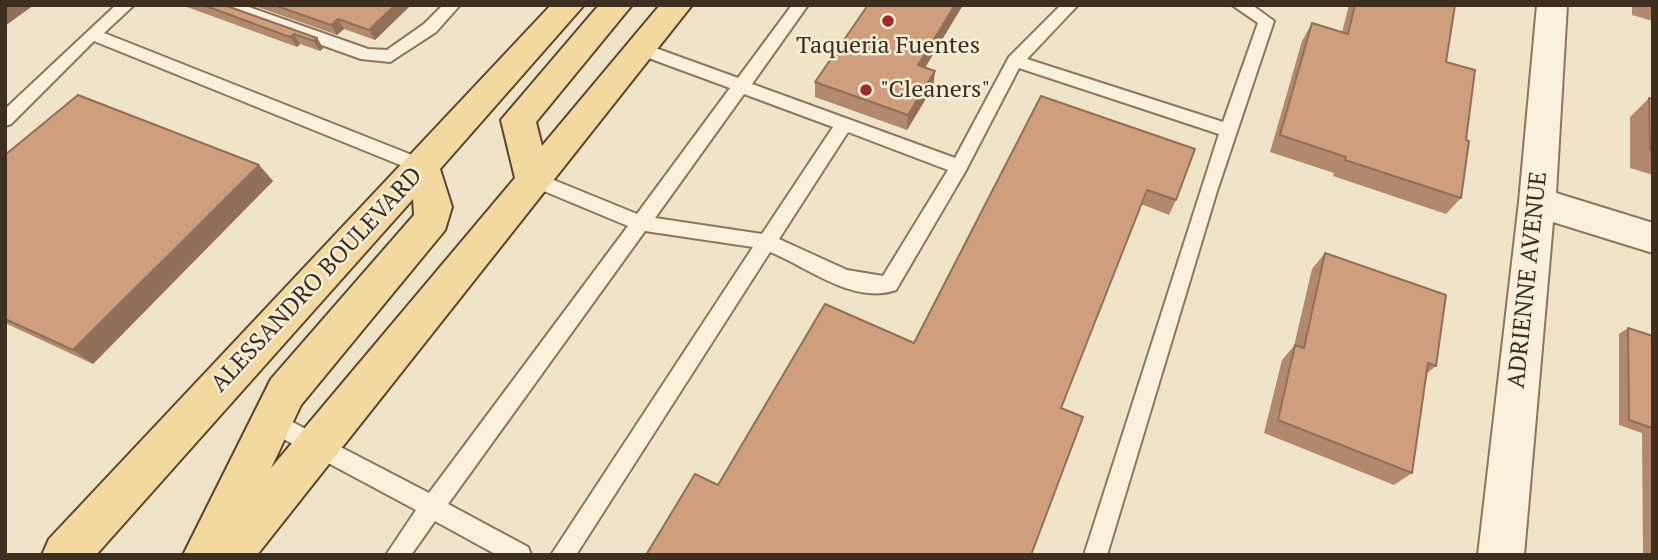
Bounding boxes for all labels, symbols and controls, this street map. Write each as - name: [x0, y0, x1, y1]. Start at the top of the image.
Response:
- marker: Taqueria Fuentes: [880, 13, 896, 29]
- place label: Taqueria Fuentes: [796, 32, 980, 60]
- place label: "Cleaners": [880, 76, 990, 104]
- marker: "Cleaners": [858, 82, 874, 98]
- street label: ALESSANDRO BOULEVARD: [205, 162, 429, 398]
- street label: ADRIENNE AVENUE: [1502, 170, 1554, 390]

